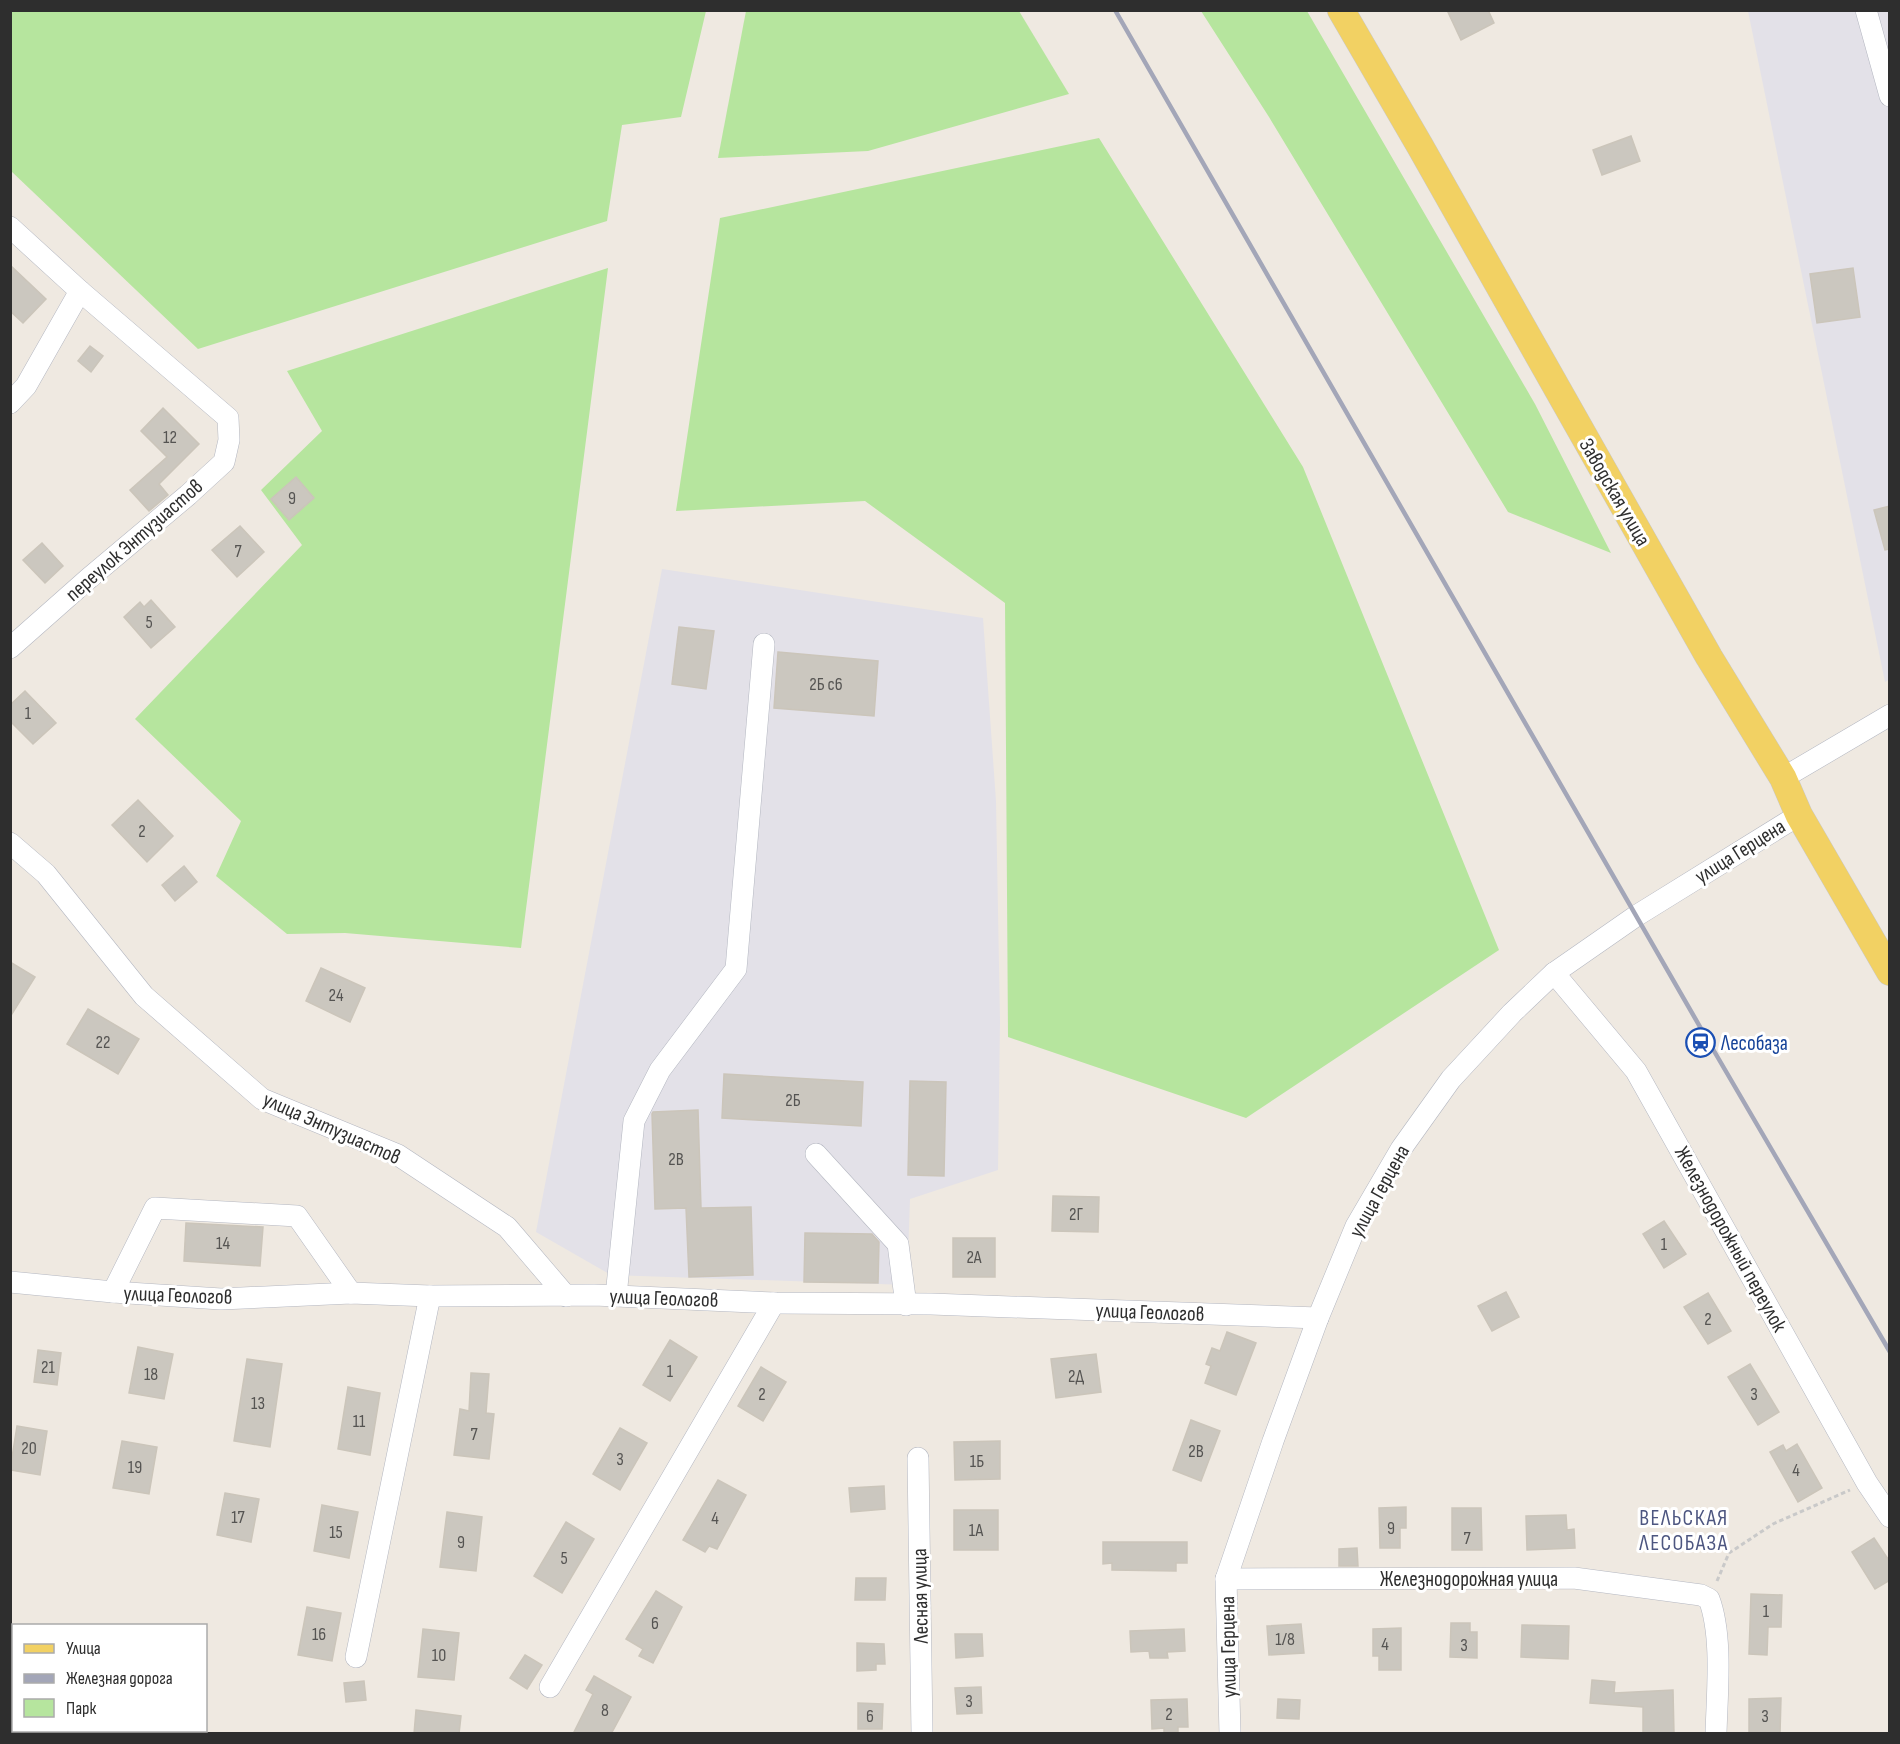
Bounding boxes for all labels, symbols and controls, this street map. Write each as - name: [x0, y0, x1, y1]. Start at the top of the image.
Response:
- house number: 12: [163, 427, 177, 448]
- street label: Заводская улица: [1574, 434, 1655, 551]
- street label: переулок Энтузиастов: [61, 474, 208, 607]
- house number: 9: [288, 488, 296, 509]
- house number: 7: [234, 541, 242, 562]
- house number: 5: [145, 612, 153, 633]
- house number: 2Б с6: [809, 674, 843, 695]
- house number: 1: [25, 703, 32, 724]
- street label: улица Герцена: [1690, 814, 1790, 889]
- house number: 2: [138, 821, 146, 842]
- house number: 24: [329, 985, 344, 1006]
- station icon: Лесобаза: [1684, 1027, 1716, 1059]
- place label: Лесобаза: [1720, 1031, 1788, 1056]
- house number: 22: [96, 1032, 110, 1053]
- street label: улица Энтузиастов: [259, 1087, 404, 1170]
- house number: 2Б: [785, 1090, 801, 1111]
- street label: улица Герцена: [1344, 1141, 1415, 1242]
- street label: Железнодорожный переулок: [1669, 1142, 1792, 1337]
- house number: 2В: [668, 1149, 684, 1170]
- house number: 2Г: [1069, 1204, 1083, 1225]
- house number: 14: [216, 1233, 230, 1254]
- house number: 1: [1661, 1234, 1668, 1255]
- house number: 2А: [966, 1247, 982, 1268]
- street label: улица Геологов: [123, 1281, 233, 1310]
- street label: улица Геологов: [609, 1284, 719, 1313]
- street label: улица Геологов: [1095, 1298, 1205, 1327]
- house number: 2: [1704, 1309, 1712, 1330]
- house number: 21: [41, 1357, 56, 1378]
- house number: 1: [667, 1361, 674, 1382]
- house number: 18: [144, 1364, 158, 1385]
- house number: 2Д: [1068, 1366, 1084, 1387]
- house number: 2: [758, 1384, 766, 1405]
- house number: 3: [1750, 1384, 1758, 1405]
- house number: 13: [251, 1393, 265, 1414]
- house number: 11: [353, 1411, 366, 1432]
- house number: 7: [470, 1424, 478, 1445]
- house number: 20: [21, 1438, 37, 1459]
- house number: 2В: [1188, 1441, 1204, 1462]
- house number: 3: [616, 1449, 624, 1470]
- house number: 1Б: [970, 1451, 984, 1472]
- house number: 19: [128, 1457, 142, 1478]
- house number: 4: [1792, 1460, 1800, 1481]
- district label: ВЕЛЬСКАЯ ЛЕСОБАЗА: [1638, 1505, 1729, 1557]
- house number: 17: [231, 1507, 246, 1528]
- house number: 4: [711, 1508, 719, 1529]
- house number: 9: [1387, 1518, 1395, 1539]
- house number: 1А: [969, 1520, 983, 1541]
- house number: 15: [329, 1522, 343, 1543]
- house number: 7: [1463, 1528, 1471, 1549]
- house number: 9: [457, 1532, 465, 1553]
- house number: 5: [560, 1548, 568, 1569]
- street label: Лесная улица: [907, 1548, 934, 1645]
- street label: Железнодорожная улица: [1380, 1567, 1558, 1592]
- street label: улица Герцена: [1215, 1596, 1242, 1698]
- house number: 1: [1763, 1601, 1770, 1622]
- house number: 6: [651, 1613, 659, 1634]
- legend: [12, 1624, 207, 1732]
- house number: 16: [312, 1624, 326, 1645]
- house number: 1/8: [1275, 1629, 1295, 1650]
- house number: 4: [1381, 1634, 1389, 1655]
- house number: 3: [1460, 1635, 1468, 1656]
- text: Улица: [66, 1638, 101, 1659]
- house number: 10: [432, 1645, 446, 1666]
- text: Железная дорога: [66, 1668, 173, 1689]
- house number: 3: [965, 1691, 973, 1712]
- text: Парк: [66, 1698, 97, 1719]
- house number: 8: [601, 1700, 609, 1721]
- house number: 2: [1165, 1704, 1173, 1725]
- house number: 6: [866, 1706, 874, 1727]
- house number: 3: [1761, 1706, 1769, 1727]

